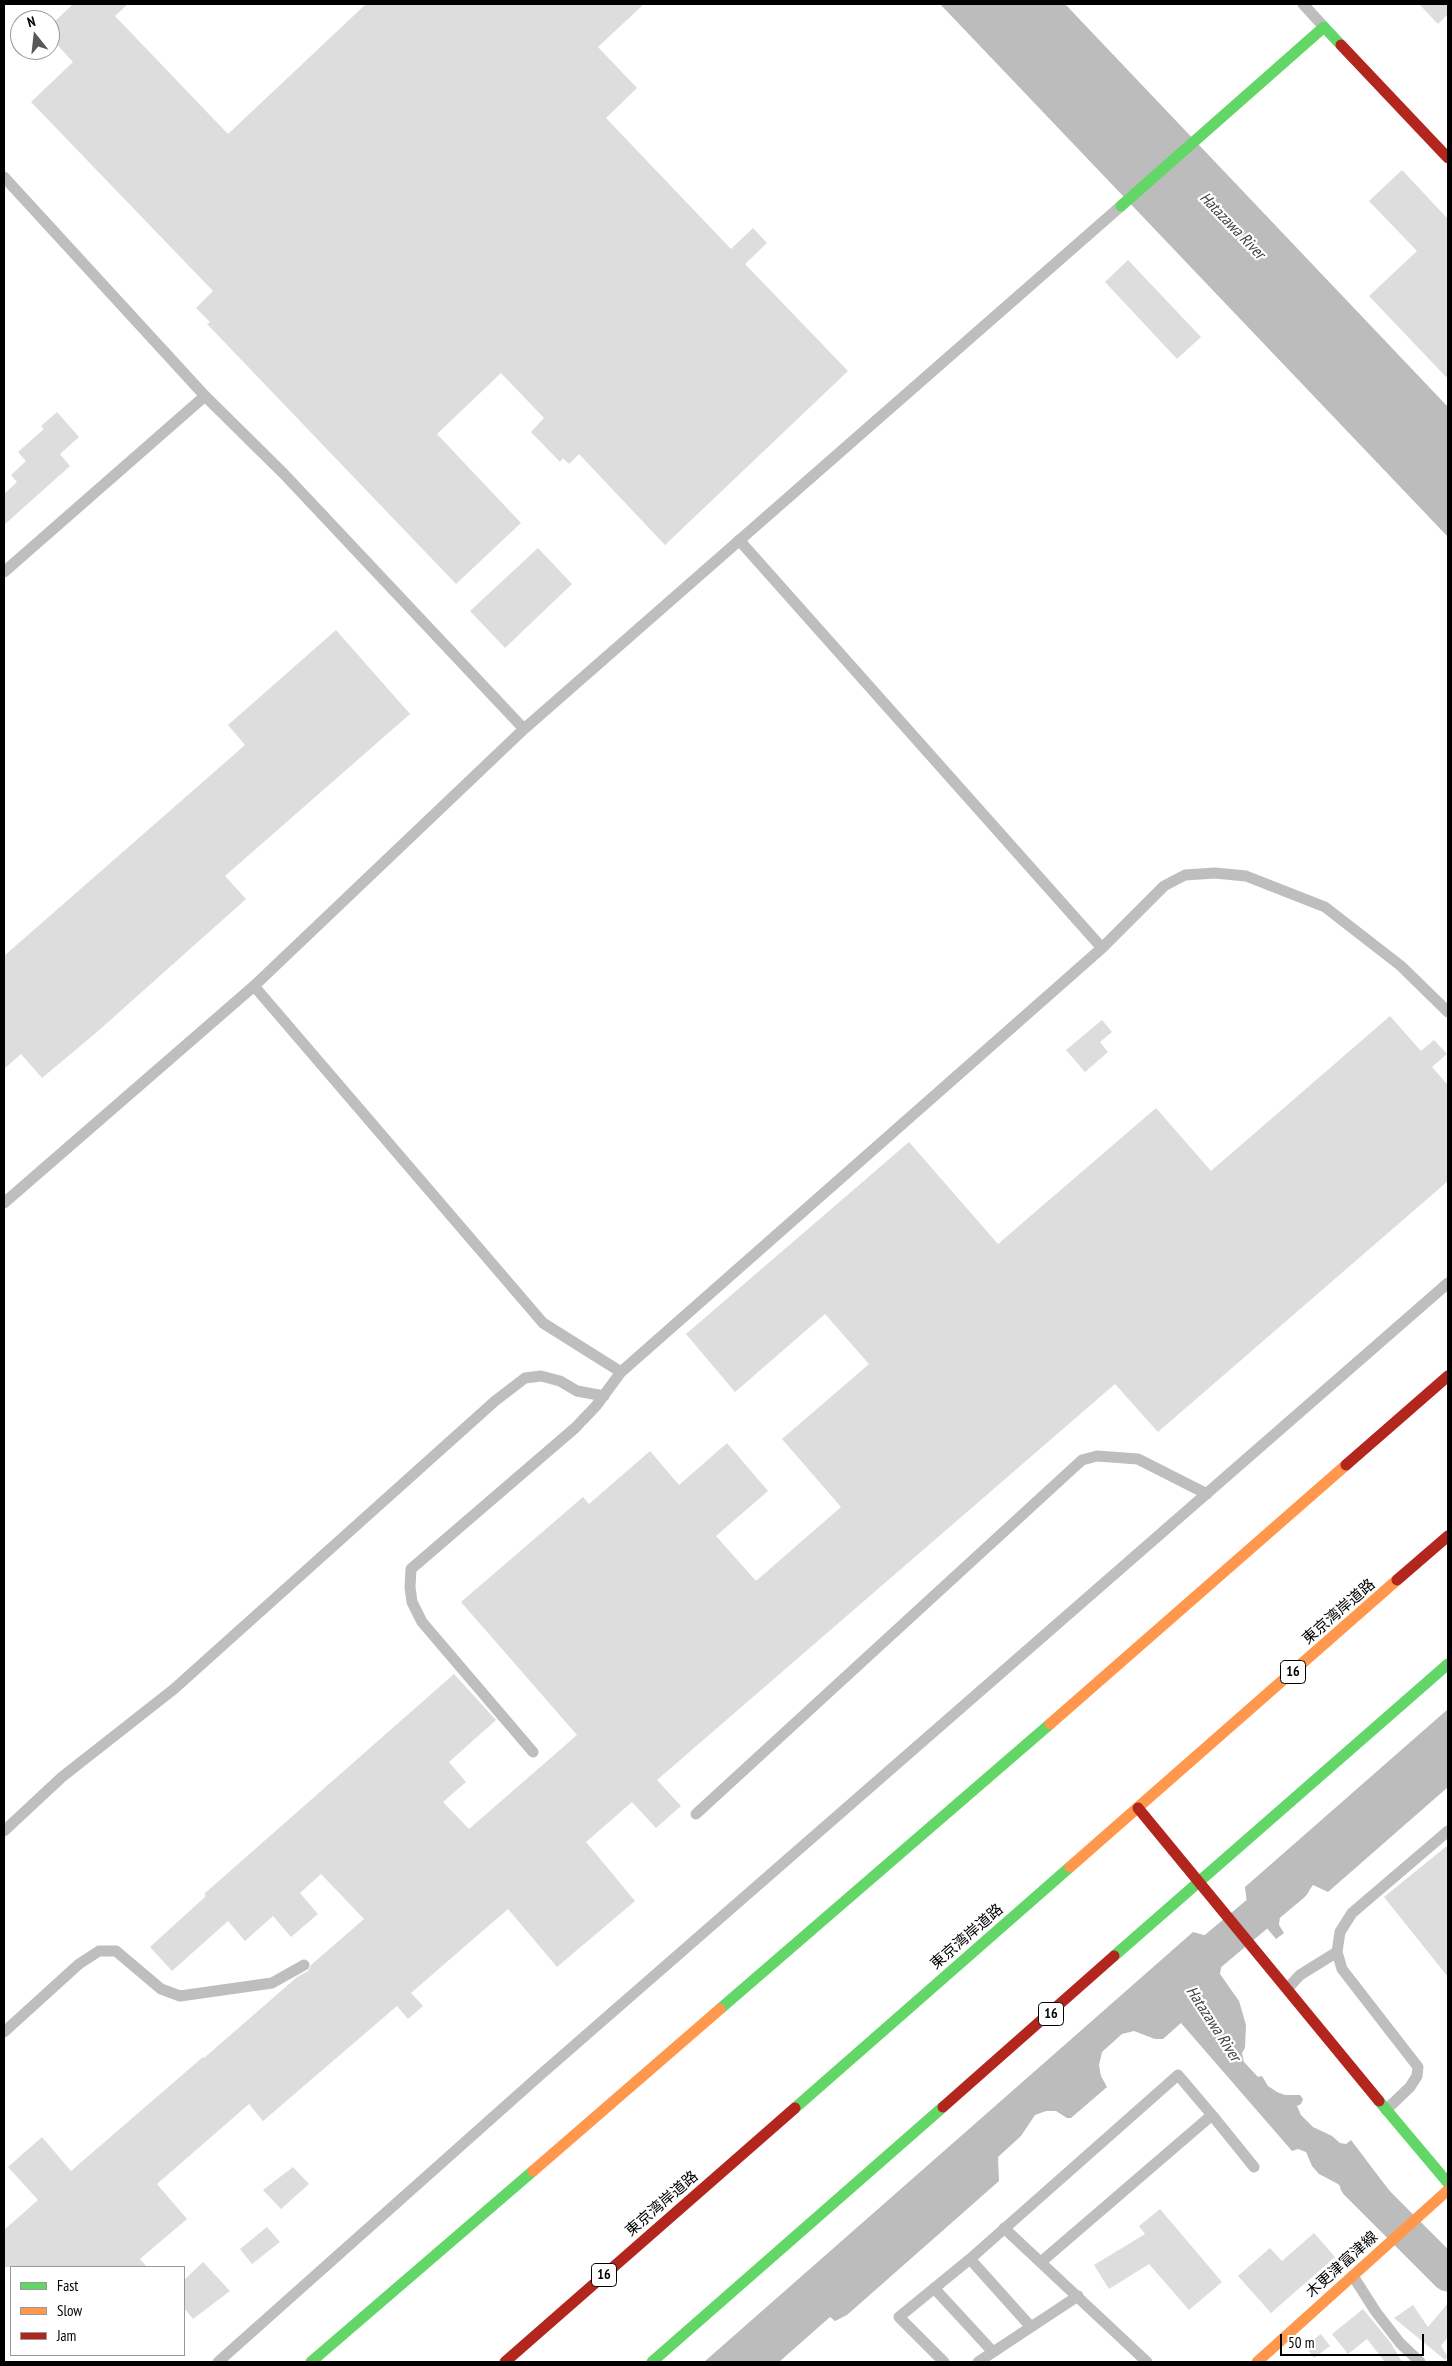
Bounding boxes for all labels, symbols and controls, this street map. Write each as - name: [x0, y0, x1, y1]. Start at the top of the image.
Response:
- north arrow: [10, 10, 60, 60]
- text: N: [25, 12, 37, 31]
- water label: Hatazawa River: [1195, 189, 1269, 263]
- street label: 東京湾岸道路: [1299, 1576, 1379, 1648]
- road number: 16: [1280, 1660, 1306, 1684]
- street label: 東京湾岸道路: [927, 1901, 1007, 1973]
- water label: Hatazawa River: [1182, 1983, 1244, 2065]
- road number: 16: [1038, 2002, 1064, 2026]
- street label: 東京湾岸道路: [622, 2168, 702, 2240]
- street label: 木更津富津線: [1303, 2228, 1381, 2302]
- road number: 16: [592, 2264, 616, 2286]
- legend: [10, 2266, 185, 2356]
- text: Fast: [57, 2276, 78, 2295]
- text: Slow: [57, 2301, 82, 2320]
- scale bar: [1282, 2324, 1426, 2356]
- text: Jam: [57, 2326, 76, 2345]
- text: 50 m: [1288, 2333, 1314, 2352]

